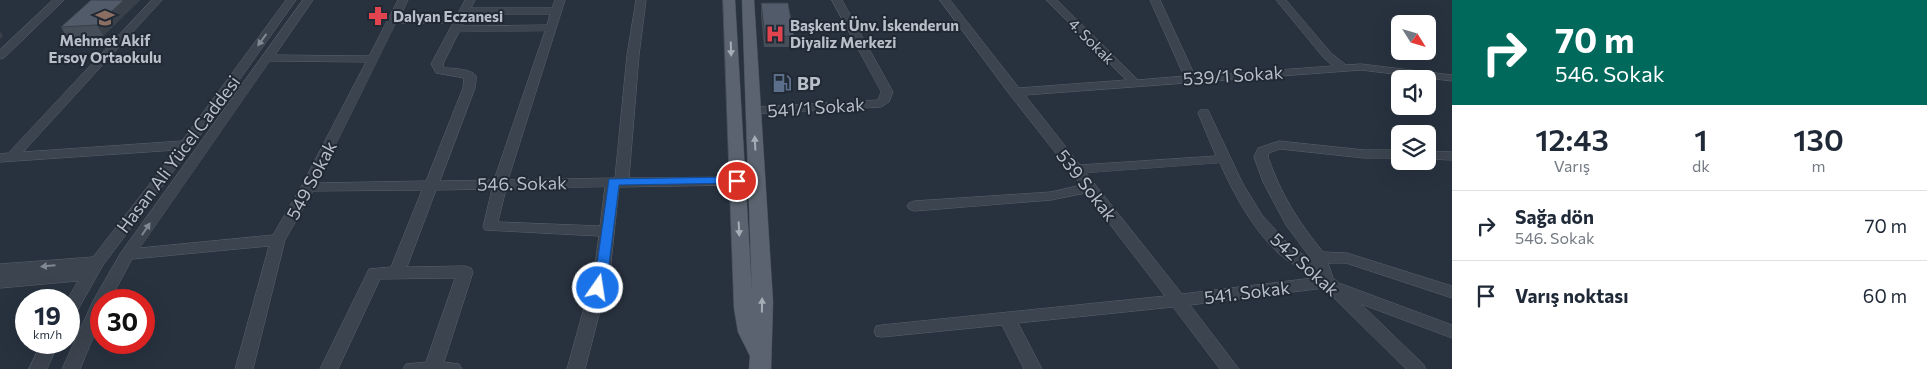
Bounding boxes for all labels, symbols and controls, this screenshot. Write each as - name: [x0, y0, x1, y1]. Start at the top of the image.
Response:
- pharmacy icon: Dalyan Eczanesi: [367, 5, 389, 27]
- school or university icon: Mehmet Akif Ersoy Ortaokulu: [94, 7, 116, 29]
- place label: Dalyan Eczanesi: [393, 7, 503, 25]
- street label: 4. Sokak: [1065, 14, 1119, 68]
- north arrow: [1391, 15, 1436, 60]
- map controls: [1391, 15, 1436, 170]
- place label: Başkent Ünv. İskenderun Diyaliz Merkezi: [790, 16, 959, 51]
- text: 70 m: [1555, 17, 1635, 60]
- icon: right: [1472, 20, 1537, 85]
- hospital icon: Başkent Ünv. İskenderun Diyaliz Merkezi: [764, 23, 786, 45]
- place label: Mehmet Akif Ersoy Ortaokulu: [48, 31, 162, 66]
- one-way arrow: [257, 33, 267, 46]
- one-way arrow: [728, 41, 736, 57]
- text: 546. Sokak: [1555, 60, 1665, 87]
- street label: 539/1 Sokak: [1182, 61, 1284, 89]
- button: sound: [1391, 70, 1436, 115]
- street label: Hasan Ali Yücel Caddesi: [112, 71, 244, 237]
- fuel station icon: BP: [771, 72, 793, 94]
- place label: BP: [797, 72, 821, 94]
- street label: 541/1 Sokak: [767, 93, 866, 121]
- text: 12:43: [1535, 120, 1609, 157]
- text: 1: [1694, 120, 1708, 157]
- text: 130: [1793, 120, 1844, 157]
- button: layers: [1391, 125, 1436, 170]
- one-way arrow: [751, 135, 759, 151]
- street label: 549 Sokak: [281, 137, 341, 223]
- street label: 539 Sokak: [1052, 145, 1122, 226]
- text: Varış: [1554, 156, 1590, 175]
- text: dk: [1692, 156, 1710, 175]
- text: m: [1811, 156, 1825, 175]
- pin: [716, 160, 758, 202]
- icon: arrive: [723, 167, 751, 195]
- street label: 546. Sokak: [477, 171, 567, 195]
- text: Sağa dön: [1515, 205, 1594, 228]
- icon: right: [1472, 212, 1500, 240]
- text: 70 m: [1864, 214, 1907, 237]
- one-way arrow: [736, 221, 744, 237]
- one-way arrow: [141, 222, 151, 236]
- street label: 542 Sokak: [1266, 228, 1344, 301]
- text: 546. Sokak: [1515, 228, 1595, 247]
- position arrow: [571, 261, 623, 313]
- one-way arrow: [40, 262, 56, 270]
- street label: 541. Sokak: [1203, 276, 1291, 308]
- icon: arrive: [1472, 282, 1500, 310]
- text: Varış noktası: [1515, 284, 1628, 307]
- text: 60 m: [1863, 284, 1907, 307]
- speed limit sign: 30: [90, 289, 155, 354]
- one-way arrow: [758, 297, 766, 313]
- text: 19: [34, 300, 61, 330]
- text: km/h: [33, 327, 62, 341]

